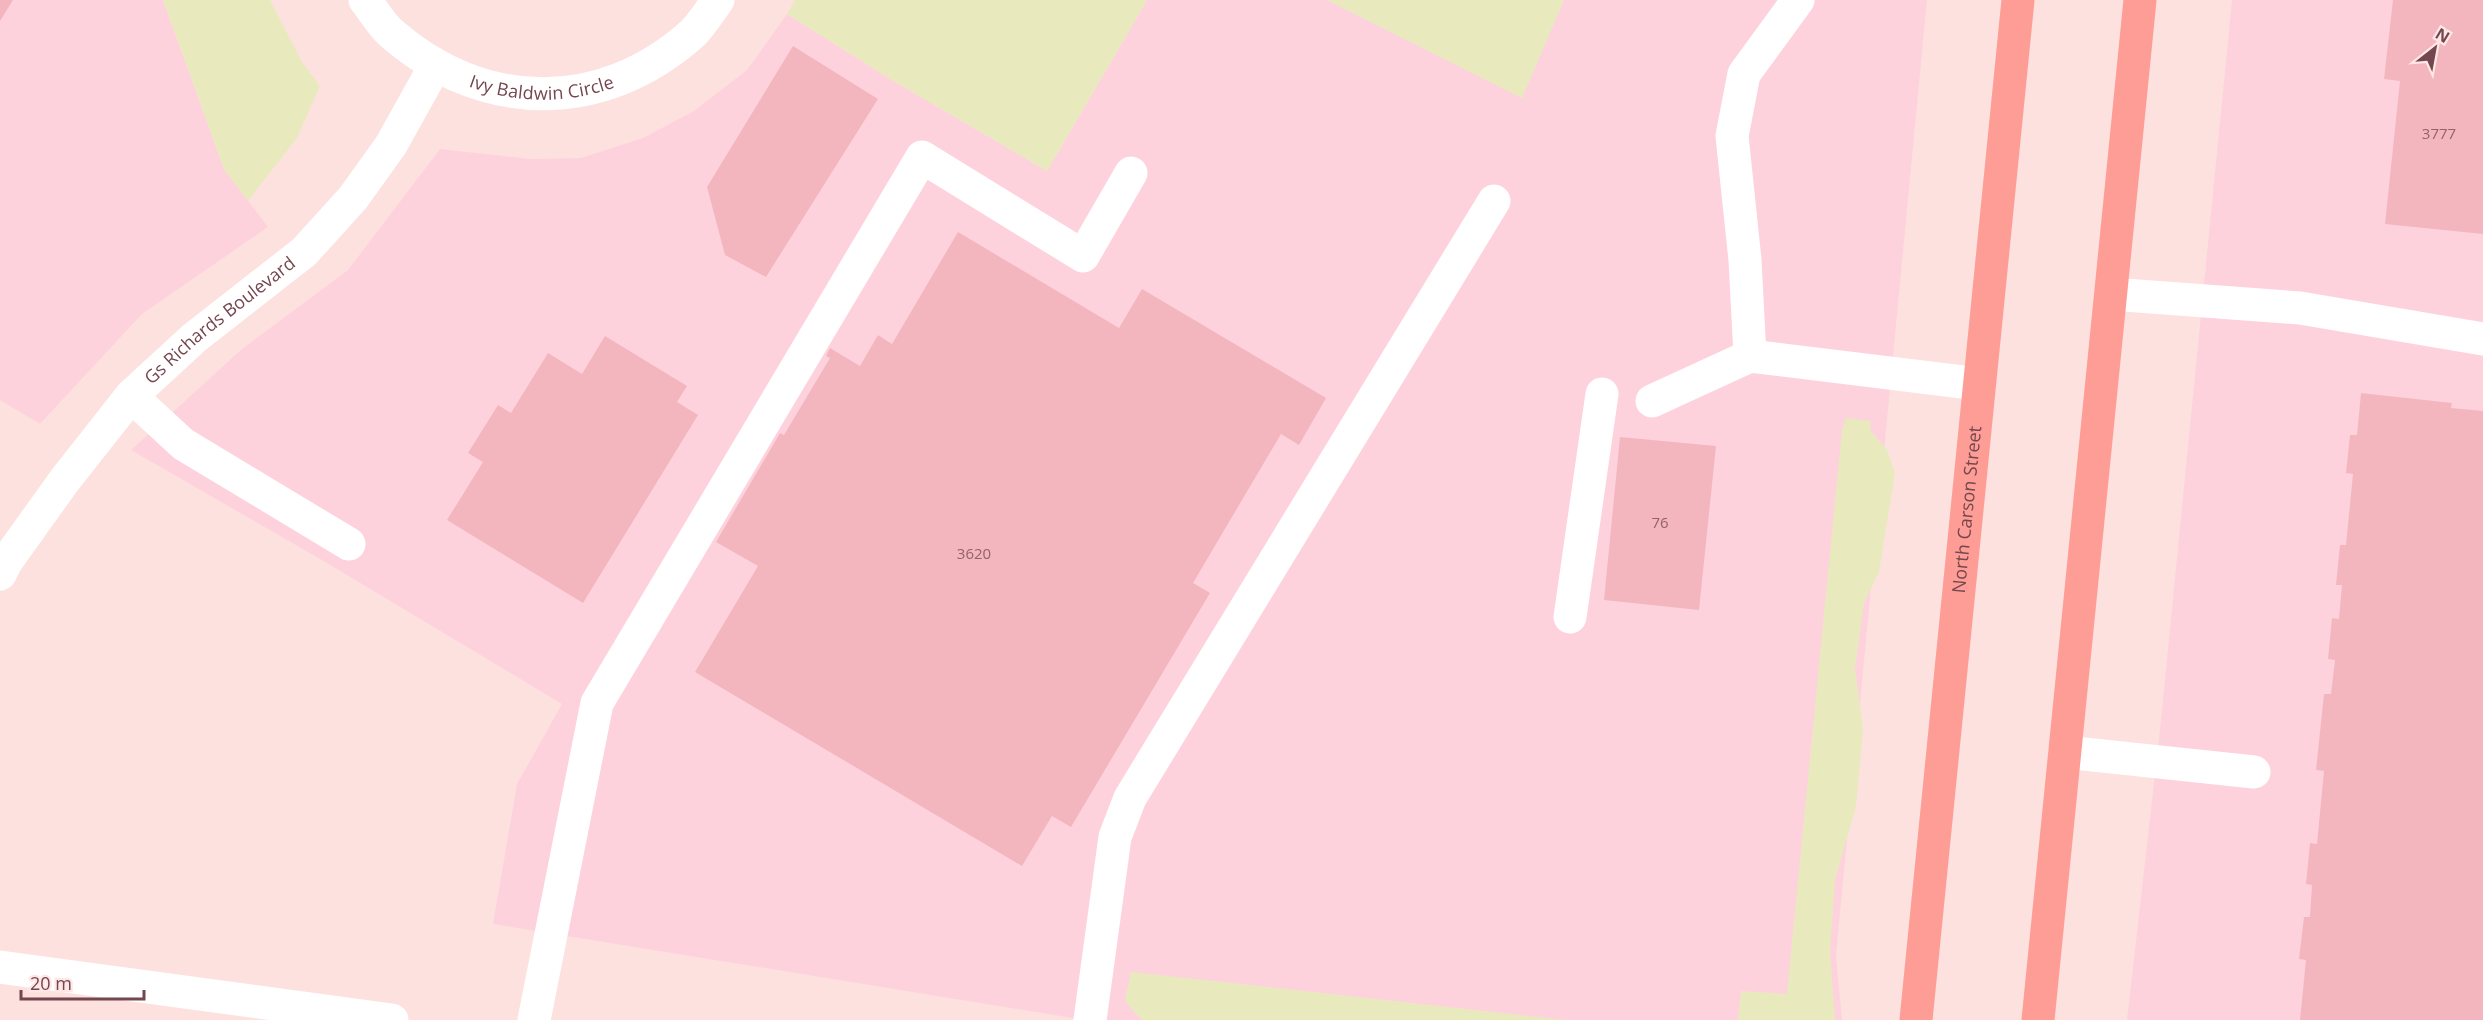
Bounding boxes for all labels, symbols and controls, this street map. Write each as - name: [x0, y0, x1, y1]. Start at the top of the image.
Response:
- north arrow: [2405, 18, 2465, 78]
- text: N: [2431, 22, 2454, 48]
- street label: Ivy Baldwin Circle: [467, 69, 617, 105]
- house number: 3777: [2422, 123, 2456, 143]
- street label: Gs Richards Boulevard: [139, 250, 300, 389]
- street label: North Carson Street: [1946, 425, 1986, 594]
- house number: 76: [1651, 512, 1669, 532]
- house number: 3620: [957, 543, 991, 563]
- scale bar: [21, 963, 144, 1001]
- text: 20 m: [30, 971, 72, 995]

